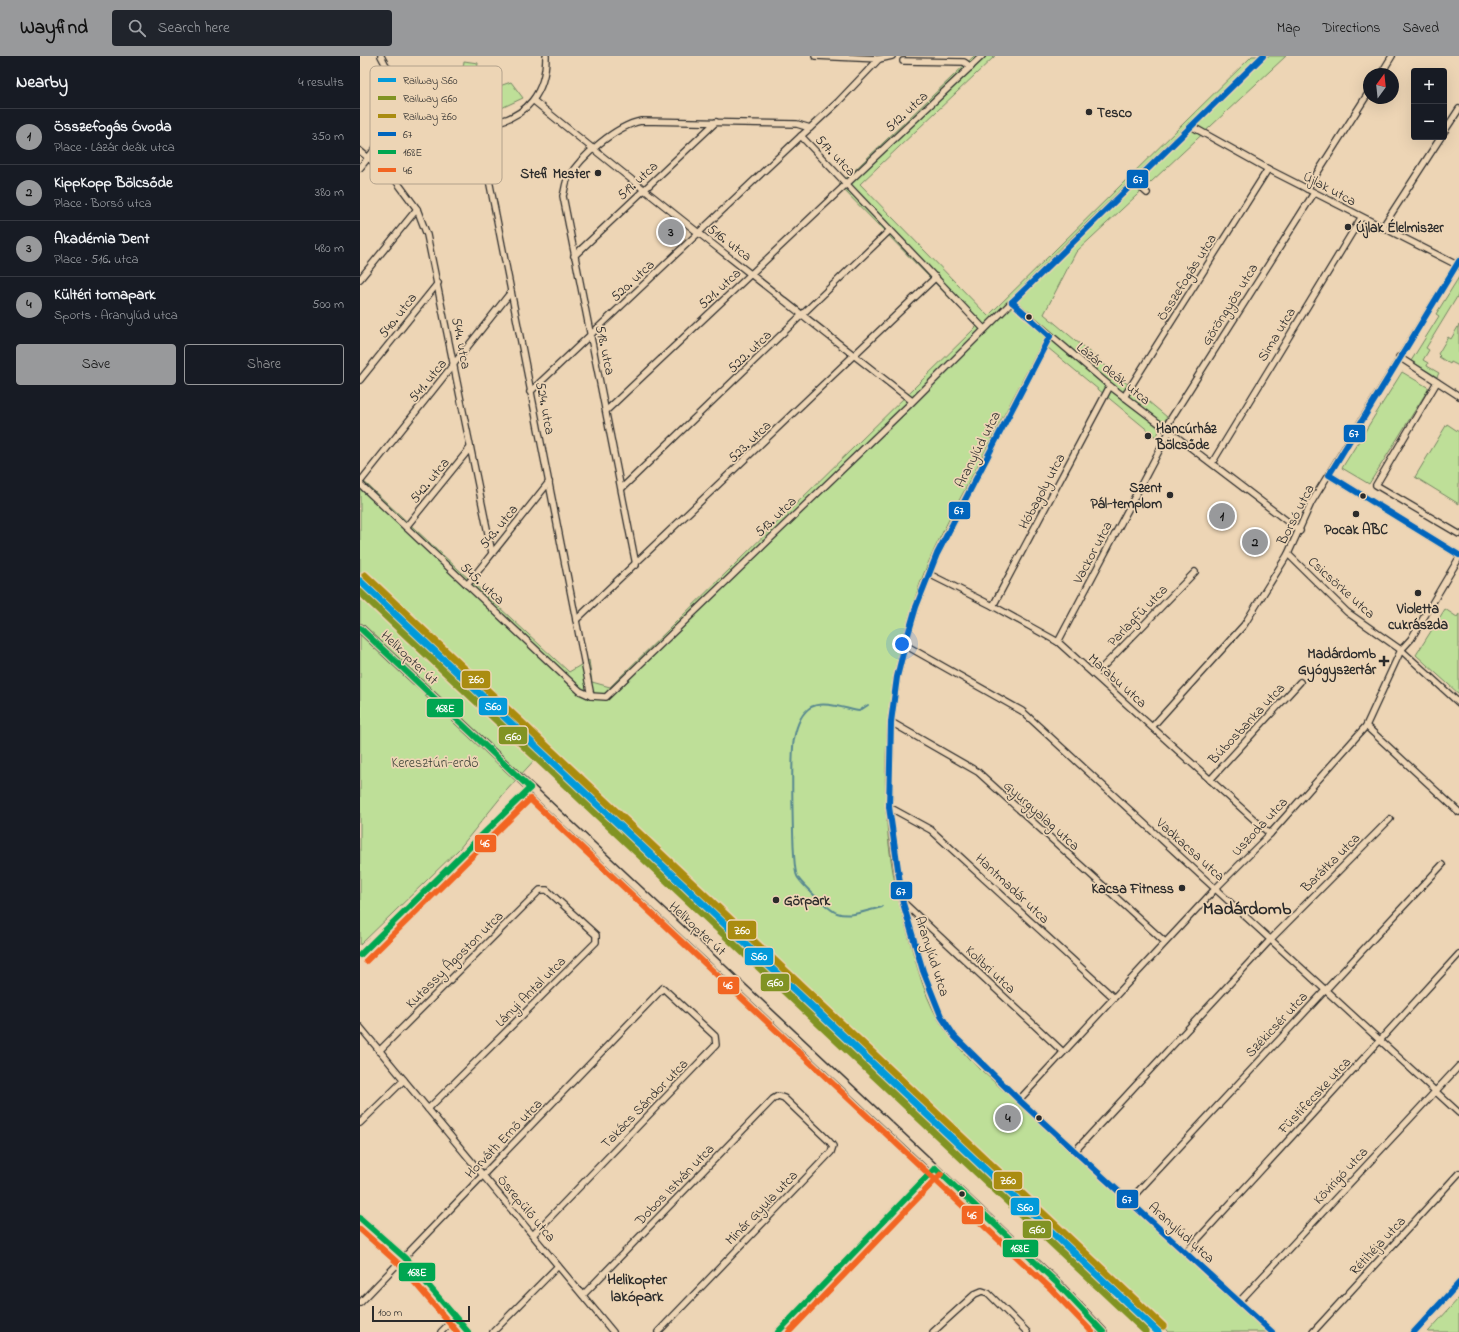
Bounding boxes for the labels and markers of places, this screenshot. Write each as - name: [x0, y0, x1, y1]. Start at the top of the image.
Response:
- place label: Tesco: [1097, 103, 1132, 124]
- marker: Tesco: [1084, 107, 1094, 117]
- place label: Stefi Mester: [520, 164, 591, 185]
- marker: Stefi Mester: [593, 168, 603, 178]
- pin: 3: [658, 217, 684, 247]
- place label: Újlak Élelmiszer: [1356, 218, 1444, 239]
- marker: Újlak Élelmiszer: [1343, 222, 1353, 232]
- unlabelled marker: [1024, 312, 1034, 322]
- place label: Hancúrház Bölcsőde: [1155, 419, 1218, 456]
- marker: Hancúrház Bölcsőde: [1143, 431, 1153, 441]
- place label: Szent Pál-templom: [1091, 478, 1162, 515]
- marker: Szent Pál-templom: [1165, 490, 1175, 500]
- unlabelled marker: [1358, 491, 1368, 501]
- pin: 1: [1209, 501, 1235, 531]
- marker: Pocak ABC: [1351, 509, 1361, 519]
- place label: Pocak ABC: [1324, 520, 1388, 541]
- pin: 2: [1242, 527, 1268, 557]
- marker: Violetta cukrászda: [1413, 588, 1423, 598]
- place label: Violetta cukrászda: [1388, 599, 1449, 636]
- place label: Madárdomb Gyógyszertár: [1298, 644, 1377, 683]
- marker: Madárdomb Gyógyszertár: [1379, 656, 1389, 666]
- place label: Kacsa Fitness: [1092, 879, 1174, 900]
- marker: Kacsa Fitness: [1177, 883, 1187, 893]
- place label: Görpark: [784, 891, 831, 912]
- marker: Görpark: [771, 895, 781, 905]
- pin: 4: [995, 1103, 1021, 1133]
- unlabelled marker: [1034, 1113, 1044, 1123]
- unlabelled marker: [957, 1189, 967, 1199]

